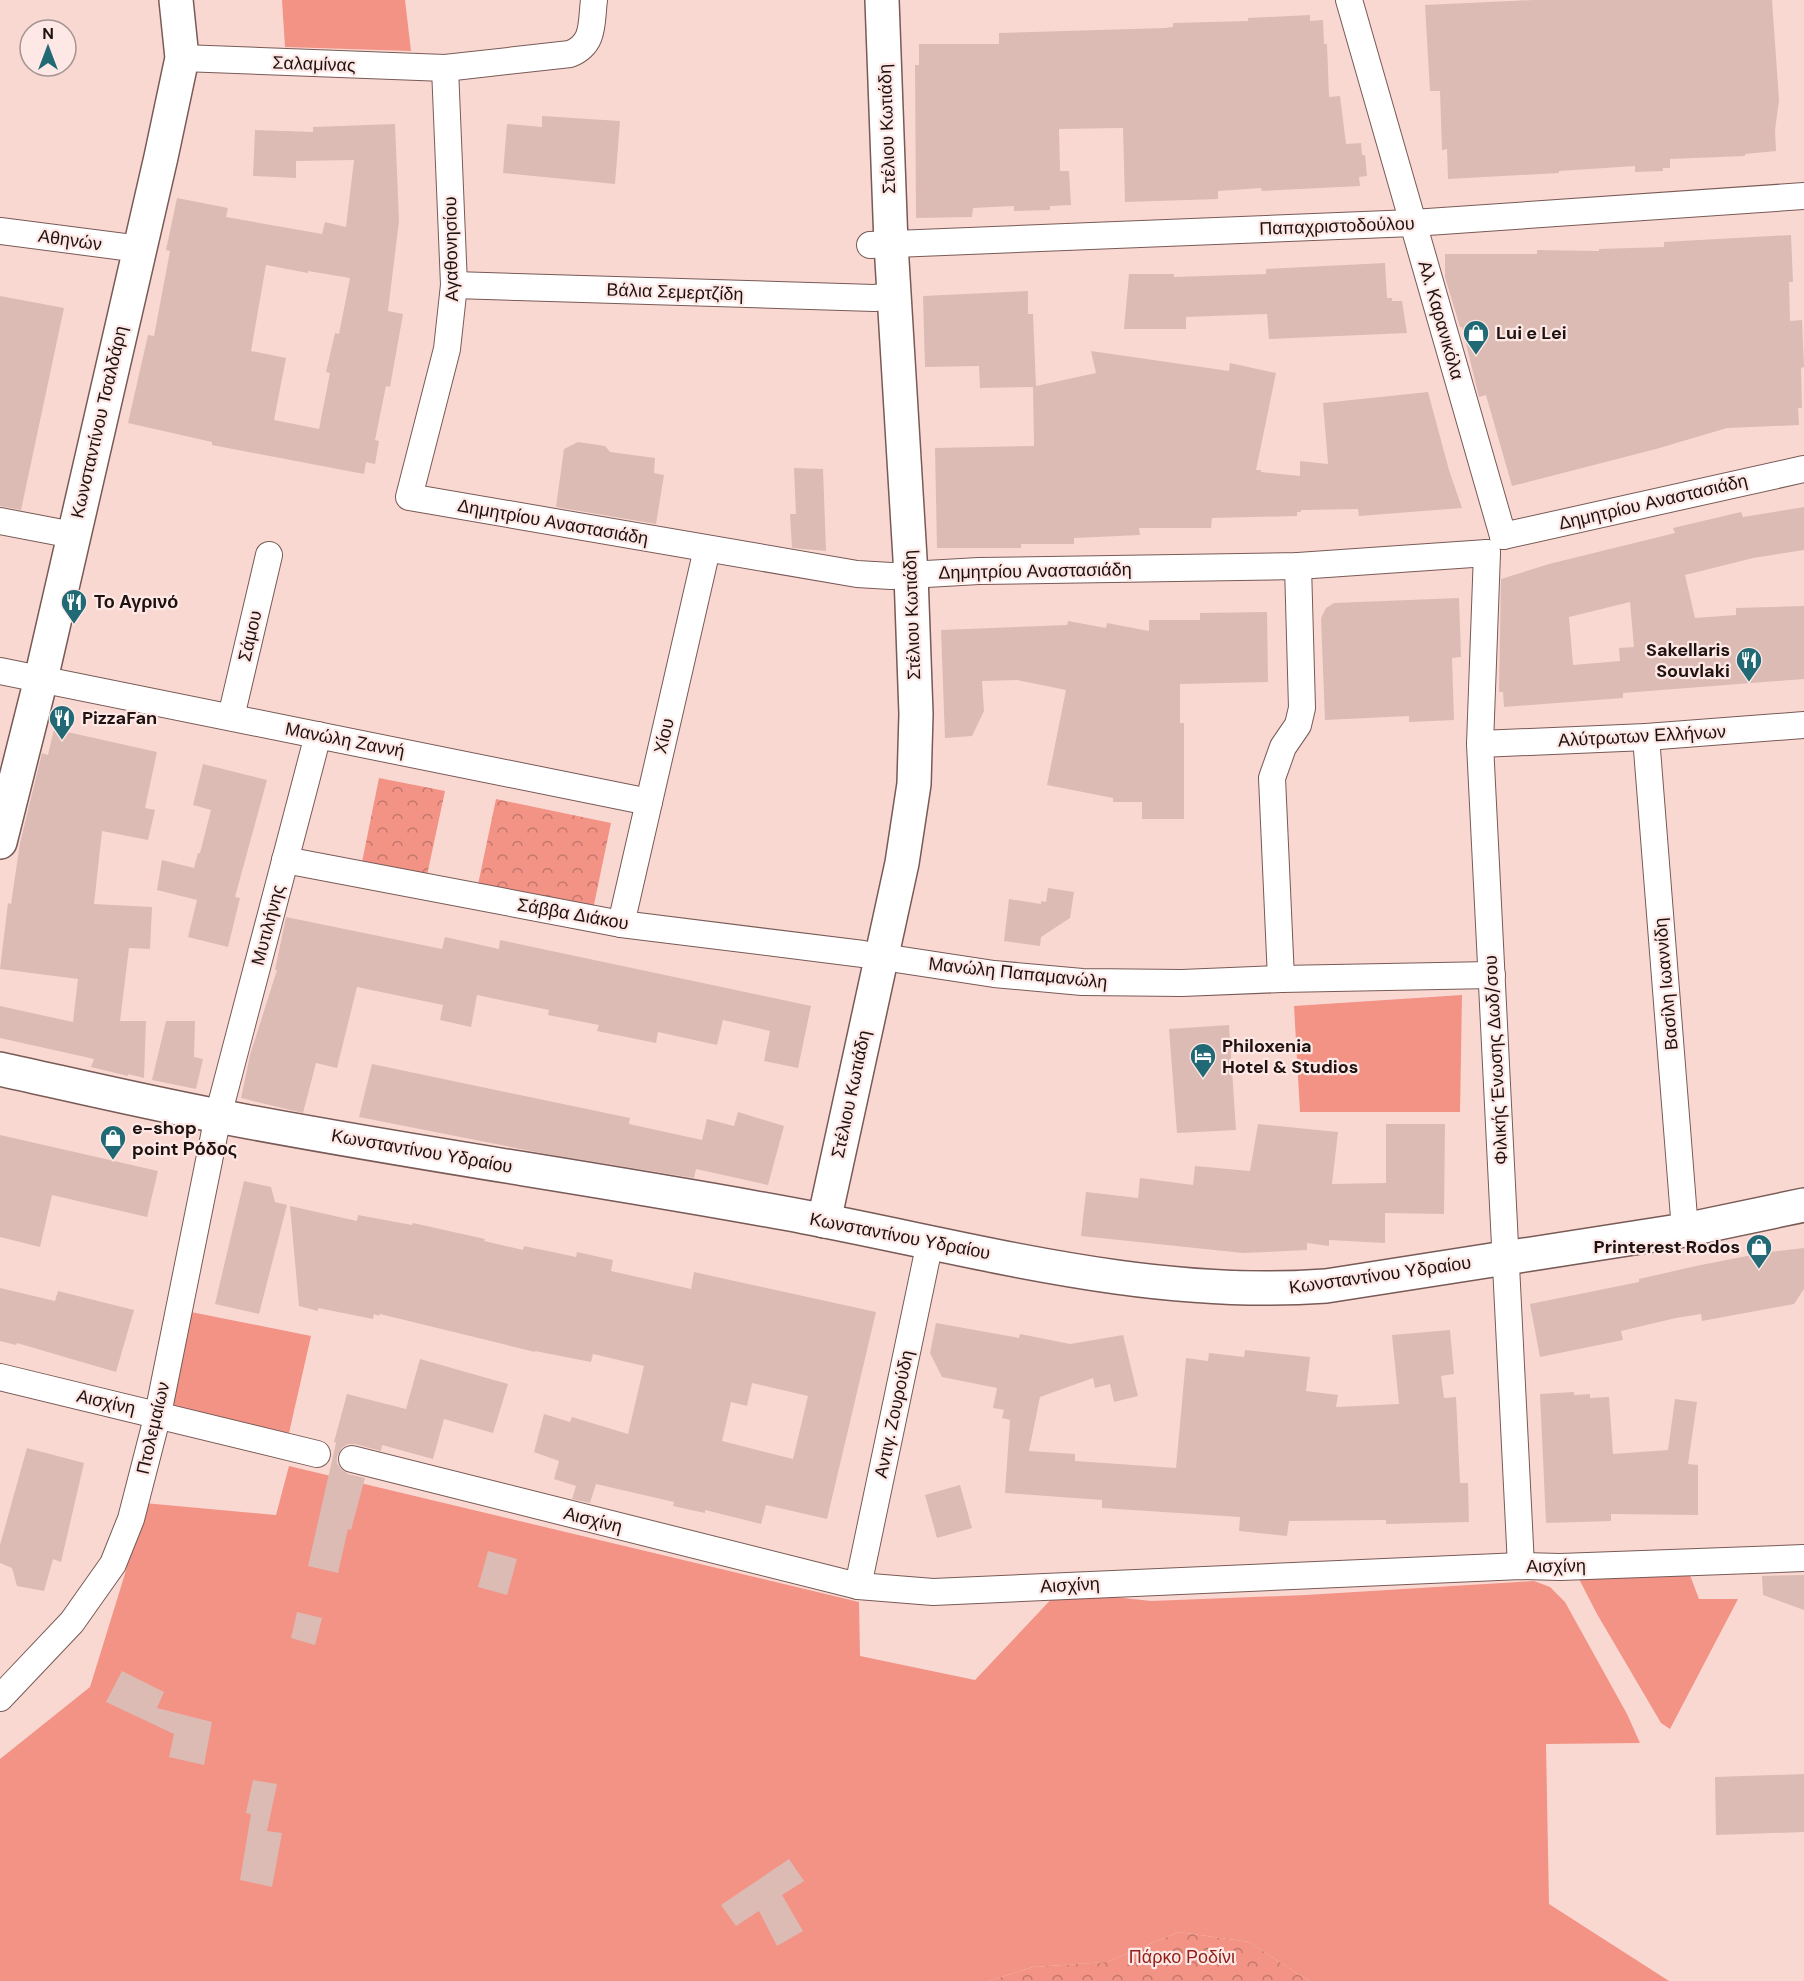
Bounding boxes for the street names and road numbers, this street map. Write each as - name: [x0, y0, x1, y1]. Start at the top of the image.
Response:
- street label: Σαλαμίνας: [272, 51, 356, 77]
- street label: Στέλιου Κωτιάδη: [873, 64, 901, 194]
- street label: Αγαθονησίου: [438, 196, 464, 302]
- street label: Παπαχριστοδούλου: [1259, 211, 1415, 241]
- street label: Αθηνών: [37, 224, 103, 256]
- street label: Αλ. Καρανικόλα: [1413, 258, 1469, 382]
- street label: Βάλια Σεμερτζίδη: [606, 278, 744, 306]
- street label: Κωνσταντίνου Τσαλδάρη: [65, 323, 133, 521]
- street label: Δημητρίου Αναστασιάδη: [1556, 469, 1750, 535]
- street label: Δημητρίου Αναστασιάδη: [456, 493, 650, 551]
- street label: Στέλιου Κωτιάδη: [898, 550, 926, 680]
- street label: Δημητρίου Αναστασιάδη: [938, 557, 1132, 585]
- street label: Σάμου: [232, 608, 268, 664]
- street label: Χίου: [648, 716, 680, 756]
- street label: Μανώλη Ζαννή: [283, 717, 407, 763]
- street label: Αλύτρωτων Ελλήνων: [1557, 720, 1727, 752]
- street label: Μυτιλήνης: [246, 882, 290, 968]
- street label: Σάββα Διάκου: [516, 892, 630, 936]
- street label: Βασίλη Ιωαννίδη: [1648, 917, 1684, 1051]
- street label: Μανώλη Παπαμανώλη: [927, 952, 1109, 994]
- street label: Φιλικής Ένωσης Δωδ/σου: [1479, 955, 1513, 1165]
- street label: Στέλιου Κωτιάδη: [826, 1028, 876, 1160]
- street label: Κωνσταντίνου Υδραίου: [330, 1123, 514, 1179]
- street label: Κωνσταντίνου Υδραίου: [808, 1207, 992, 1265]
- street label: Κωνσταντίνου Υδραίου: [1287, 1250, 1473, 1300]
- street label: Αντιγ. Ζουρούδη: [869, 1348, 919, 1480]
- street label: Πτολεμαίων: [131, 1379, 175, 1477]
- street label: Αισχίνη: [74, 1384, 138, 1420]
- street label: Αισχίνη: [561, 1501, 625, 1539]
- street label: Αισχίνη: [1526, 1553, 1586, 1579]
- street label: Αισχίνη: [1040, 1571, 1100, 1599]

